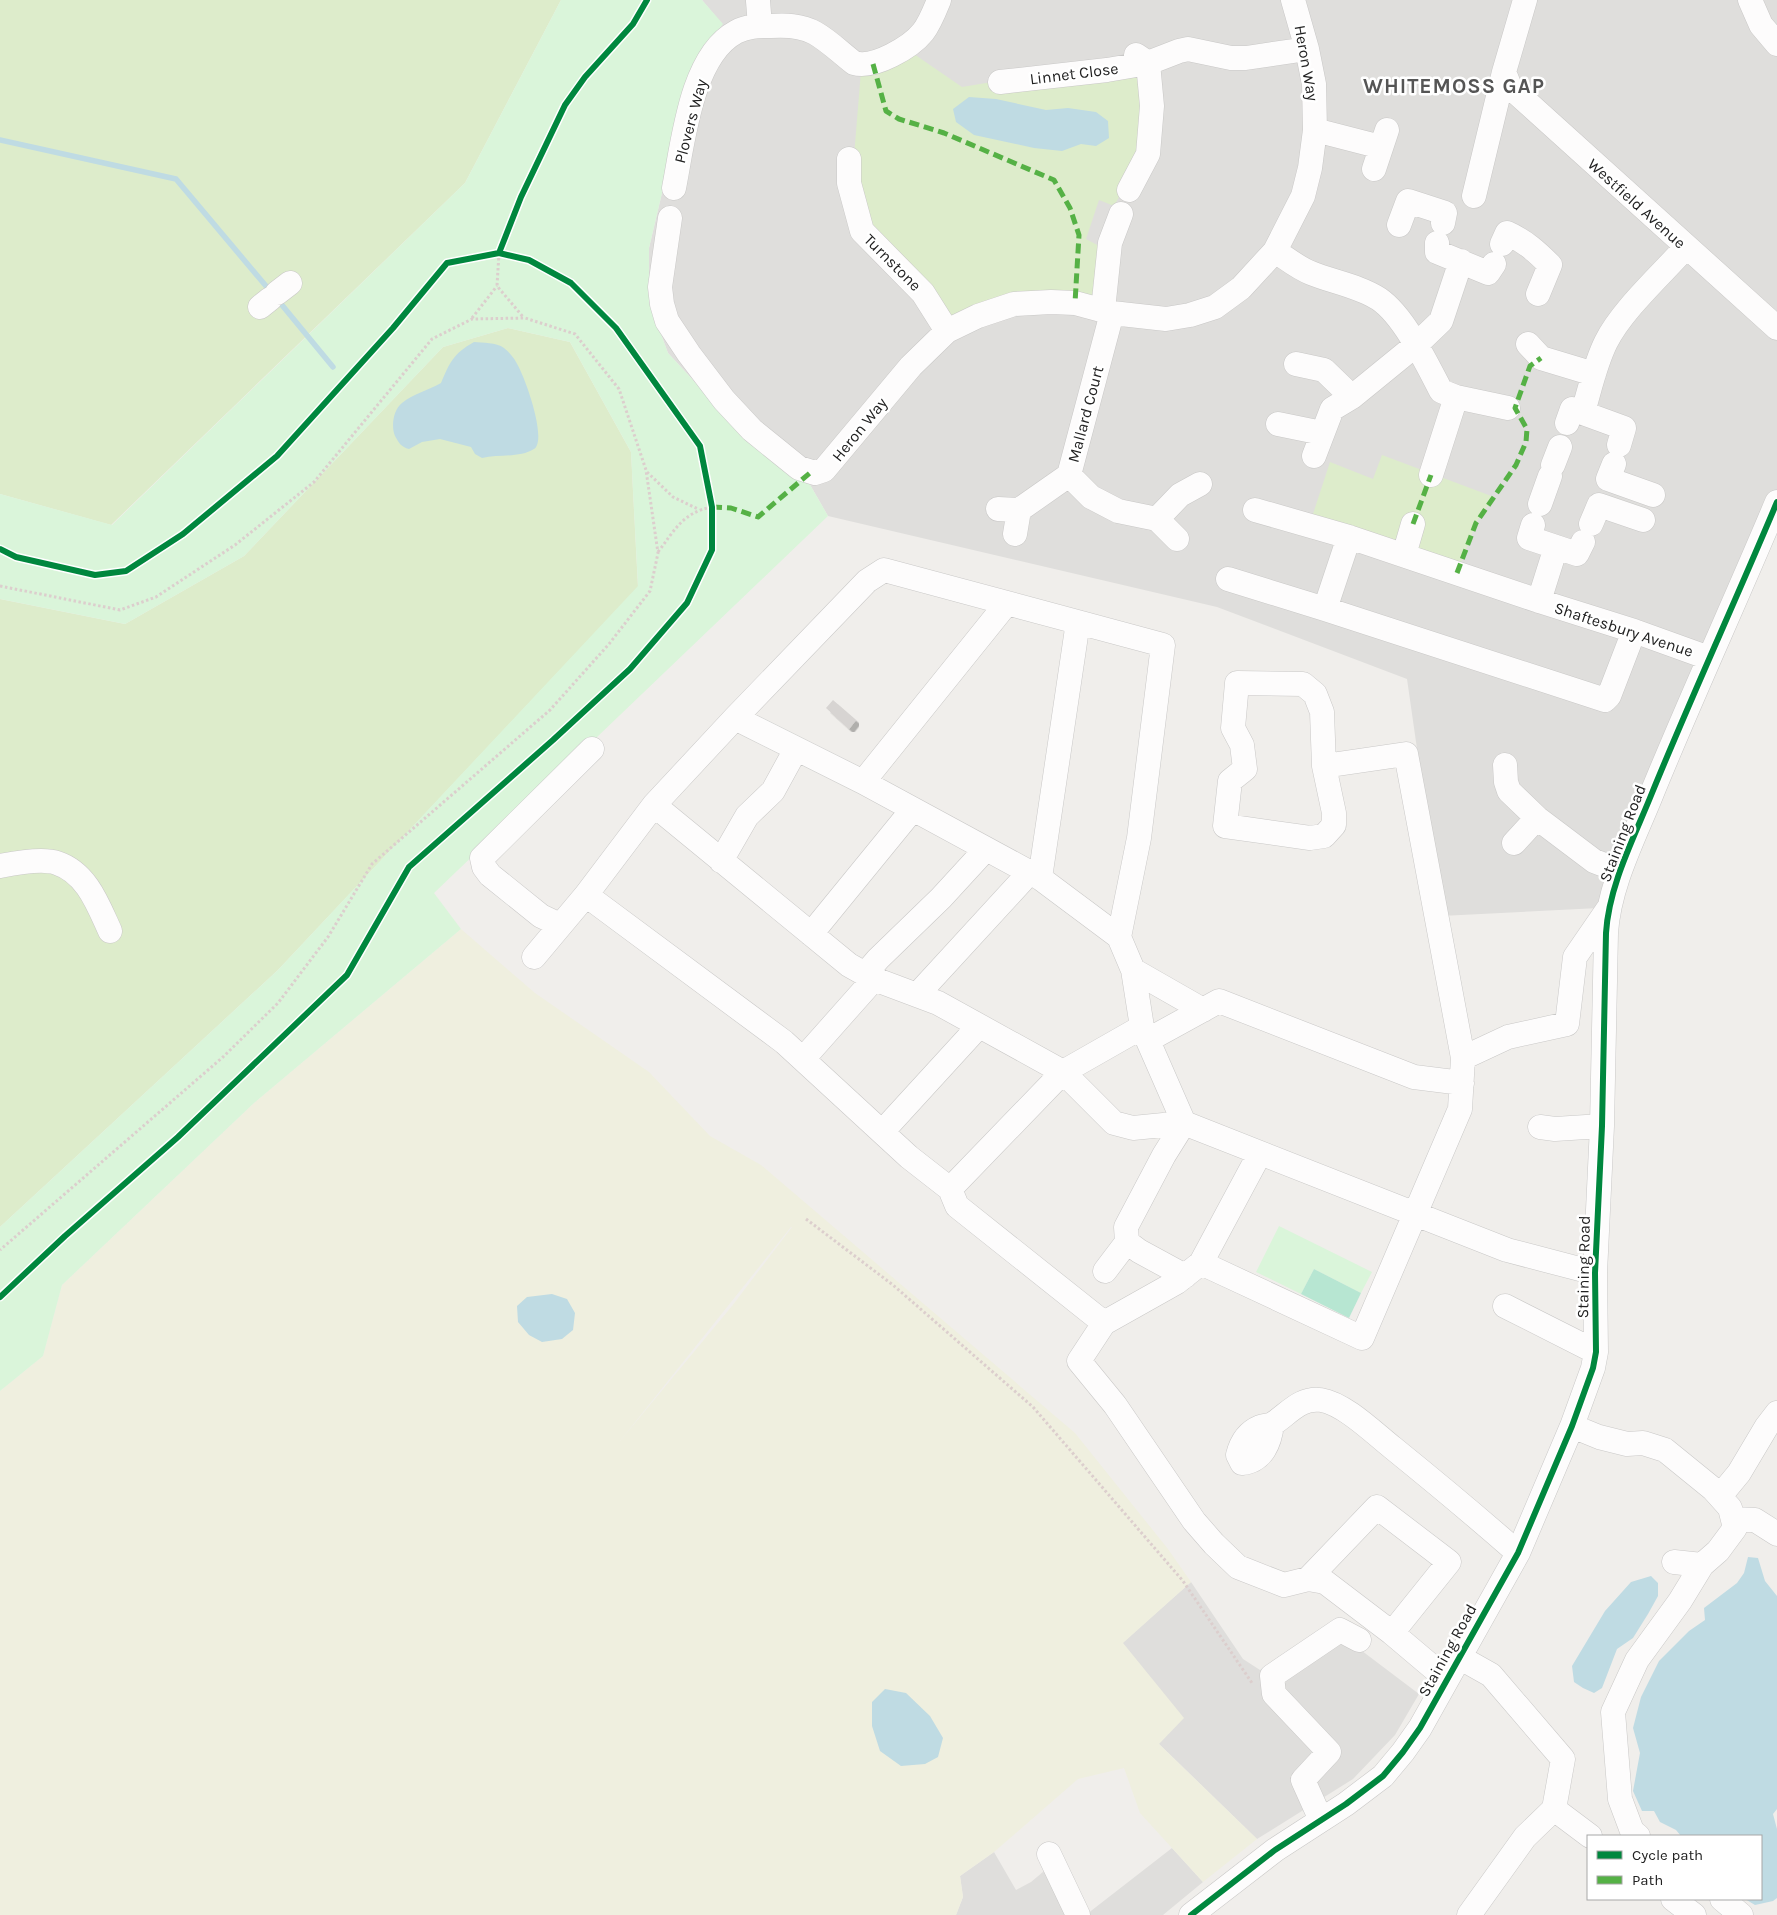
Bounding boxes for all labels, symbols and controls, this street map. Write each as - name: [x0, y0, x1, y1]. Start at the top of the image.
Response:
- street label: Heron Way: [1290, 24, 1323, 103]
- street label: Linnet Close: [1029, 59, 1120, 88]
- district label: WHITEMOSS GAP: [1363, 74, 1545, 98]
- street label: Plovers Way: [670, 76, 711, 165]
- street label: Westfield Avenue: [1584, 154, 1690, 252]
- street label: Turnstone: [860, 230, 925, 295]
- street label: Mallard Court: [1063, 364, 1108, 465]
- street label: Heron Way: [828, 393, 891, 465]
- street label: Shaftesbury Avenue: [1552, 598, 1696, 661]
- street label: Staining Road: [1595, 782, 1650, 885]
- street label: Staining Road: [1573, 1215, 1594, 1319]
- street label: Staining Road: [1414, 1601, 1481, 1700]
- legend: [1587, 1835, 1762, 1900]
- text: Cycle path: [1632, 1846, 1703, 1864]
- text: Path: [1632, 1871, 1663, 1889]

